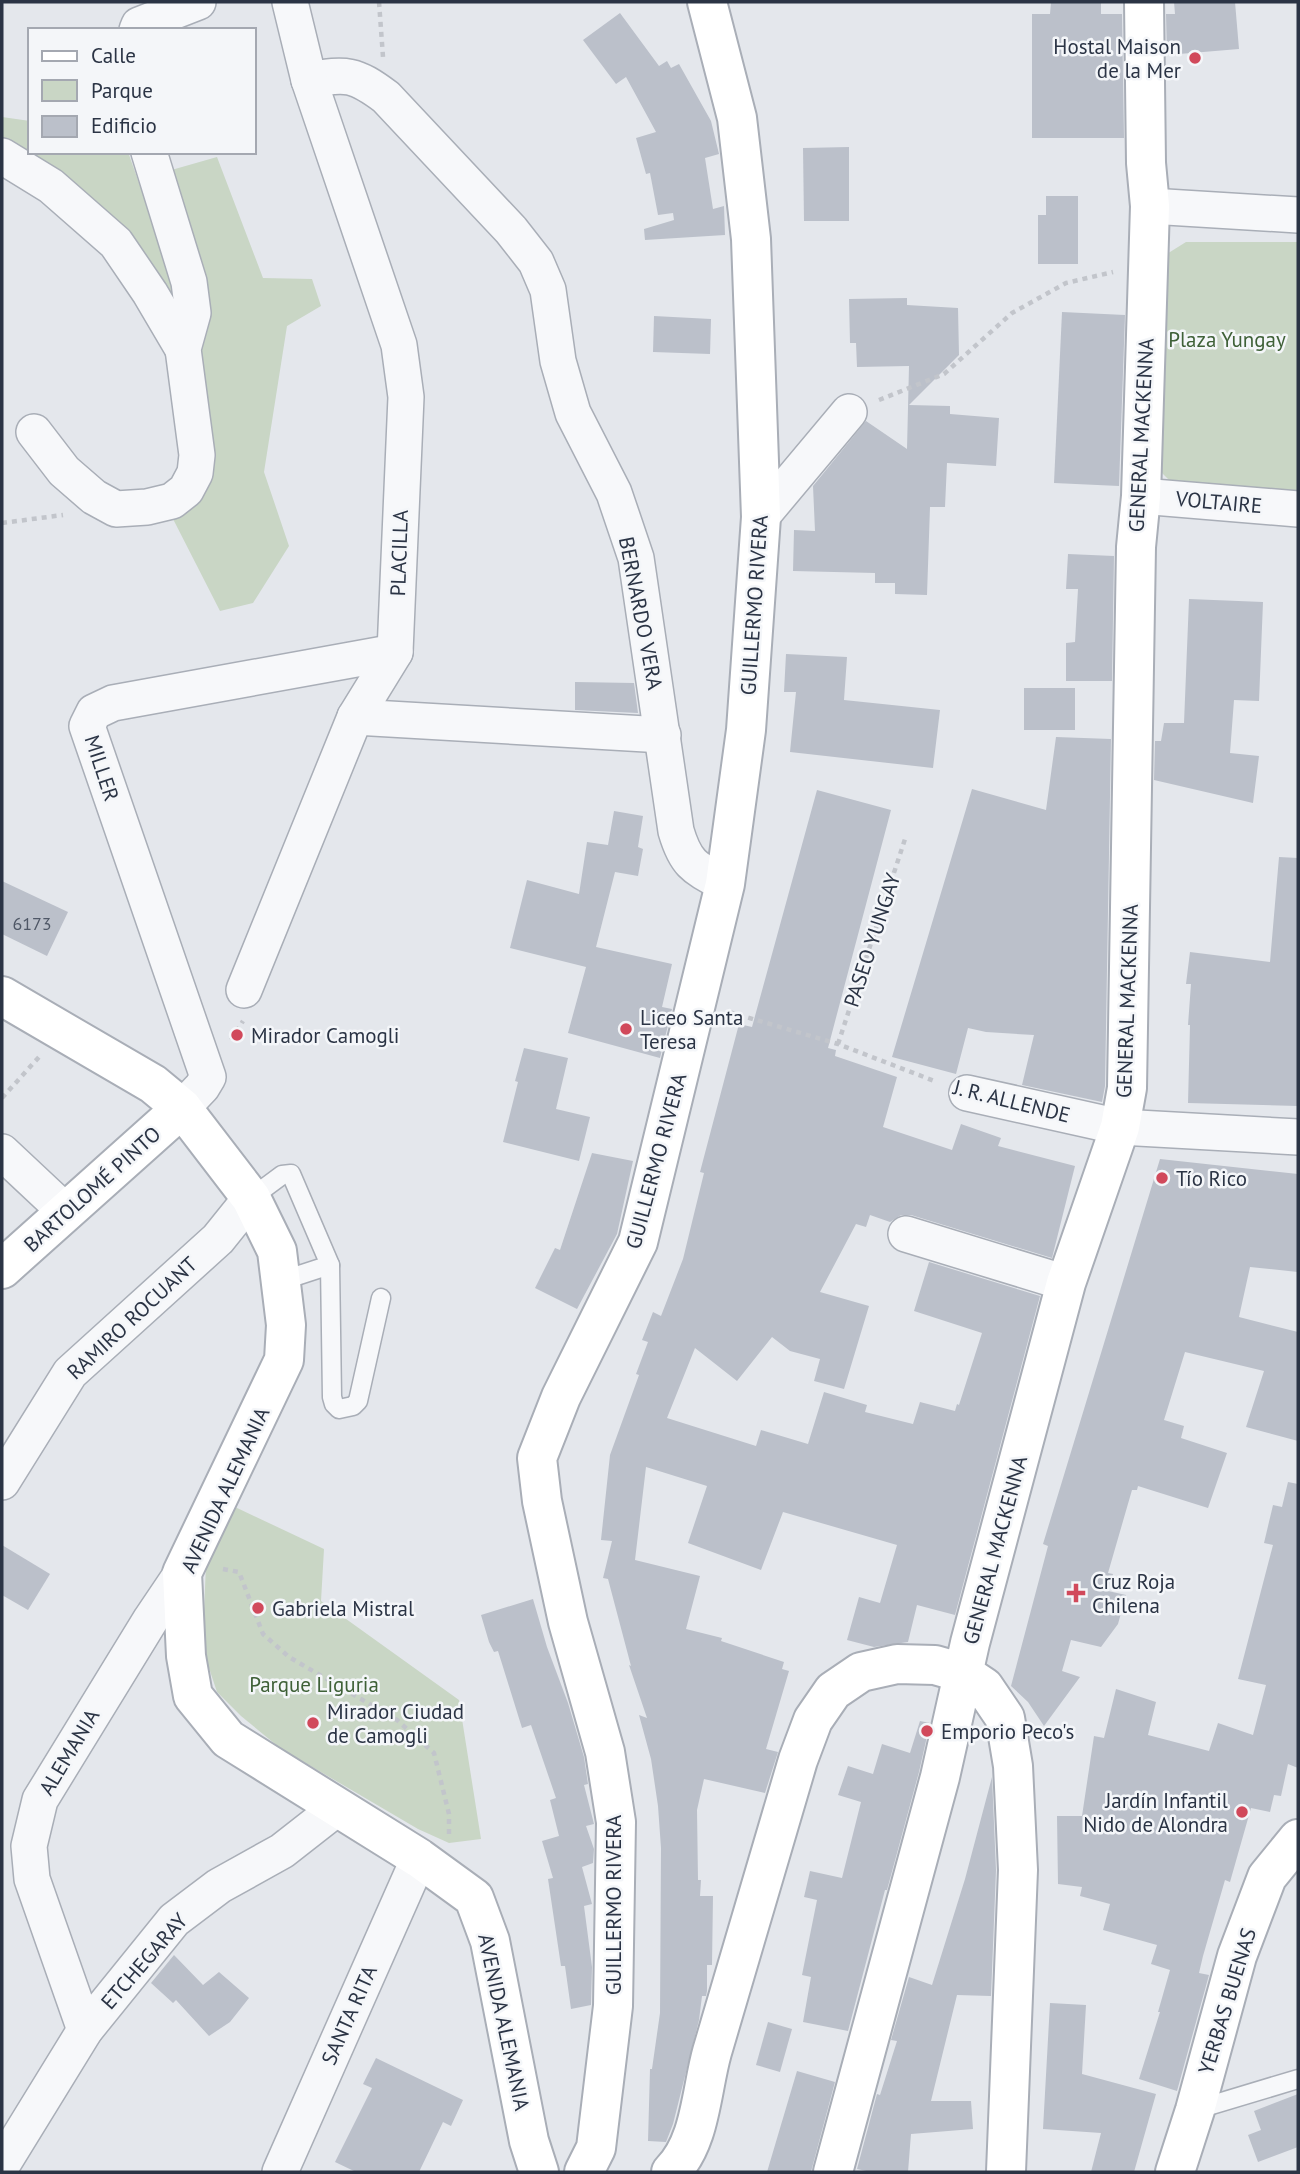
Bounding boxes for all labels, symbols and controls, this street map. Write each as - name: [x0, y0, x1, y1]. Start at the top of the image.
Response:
- legend: [28, 28, 256, 154]
- place label: Hostal Maison de la Mer: [1053, 33, 1181, 84]
- text: Calle: [91, 42, 136, 69]
- marker: Hostal Maison de la Mer: [1187, 50, 1203, 66]
- text: Parque: [91, 77, 153, 104]
- text: Edificio: [91, 112, 157, 139]
- park label: Plaza Yungay: [1168, 326, 1286, 353]
- street label: GENERAL MACKENNA: [1122, 337, 1160, 533]
- street label: VOLTAIRE: [1174, 485, 1263, 519]
- street label: PLACILLA: [384, 508, 414, 597]
- street label: GUILLERMO RIVERA: [734, 513, 774, 696]
- street label: BERNARDO VERA: [613, 534, 669, 693]
- street label: MILLER: [79, 731, 125, 805]
- street label: PASEO YUNGAY: [838, 869, 906, 1010]
- street label: GENERAL MACKENNA: [1110, 903, 1144, 1099]
- house number: 6173: [12, 912, 52, 935]
- place label: Liceo Santa Teresa: [640, 1004, 743, 1055]
- marker: Liceo Santa Teresa: [618, 1021, 634, 1037]
- place label: Mirador Camogli: [251, 1022, 400, 1049]
- marker: Mirador Camogli: [229, 1027, 245, 1043]
- street label: GUILLERMO RIVERA: [620, 1070, 693, 1252]
- street label: J. R. ALLENDE: [950, 1073, 1073, 1129]
- street label: BARTOLOMÉ PINTO: [18, 1120, 166, 1258]
- place label: Tío Rico: [1176, 1165, 1247, 1192]
- marker: Tío Rico: [1154, 1170, 1170, 1186]
- street label: RAMIRO ROCUANT: [61, 1251, 203, 1385]
- street label: AVENIDA ALEMANIA: [175, 1402, 276, 1577]
- street label: GENERAL MACKENNA: [957, 1452, 1033, 1647]
- place label: Cruz Roja Chilena: [1092, 1568, 1175, 1619]
- marker: Cruz Roja Chilena: [1066, 1583, 1086, 1603]
- place label: Gabriela Mistral: [272, 1595, 414, 1622]
- marker: Gabriela Mistral: [250, 1600, 266, 1616]
- park label: Parque Liguria: [249, 1671, 379, 1698]
- place label: Mirador Ciudad de Camogli: [327, 1698, 464, 1749]
- street label: ALEMANIA: [33, 1703, 106, 1800]
- marker: Mirador Ciudad de Camogli: [305, 1715, 321, 1731]
- place label: Emporio Peco's: [941, 1718, 1074, 1745]
- marker: Emporio Peco's: [919, 1723, 935, 1739]
- place label: Jardín Infantil Nido de Alondra: [1083, 1787, 1228, 1838]
- marker: Jardín Infantil Nido de Alondra: [1234, 1804, 1250, 1820]
- street label: GUILLERMO RIVERA: [600, 1814, 627, 1995]
- street label: ETCHEGARAY: [95, 1907, 193, 2015]
- street label: YERBAS BUENAS: [1192, 1925, 1262, 2077]
- street label: AVENIDA ALEMANIA: [472, 1931, 536, 2114]
- street label: SANTA RITA: [315, 1960, 383, 2069]

